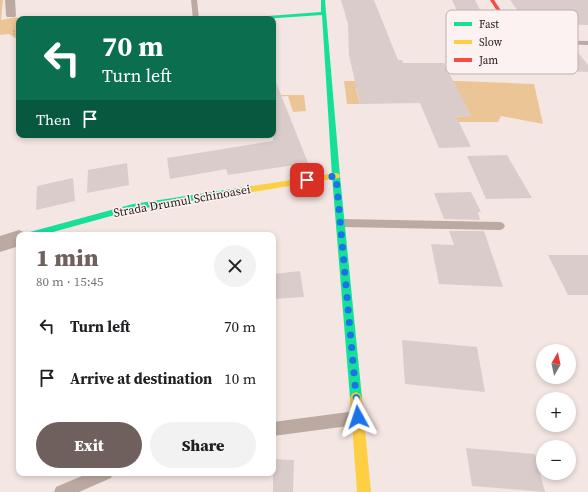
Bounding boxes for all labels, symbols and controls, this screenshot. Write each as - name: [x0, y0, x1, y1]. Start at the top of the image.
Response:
- legend: [446, 10, 578, 74]
- text: Fast: [479, 17, 499, 32]
- text: 70 m: [102, 27, 164, 65]
- icon: left: [36, 32, 88, 84]
- text: Slow: [479, 35, 503, 50]
- text: Jam: [478, 53, 498, 68]
- text: Turn left: [102, 63, 172, 88]
- icon: arrive: [79, 108, 101, 130]
- text: Then: [36, 109, 71, 130]
- pin: [290, 163, 324, 197]
- icon: arrive: [296, 169, 318, 191]
- street label: Strada Drumul Schinoasei: [112, 181, 252, 221]
- text: 1 min: [36, 241, 99, 274]
- button: close: [214, 245, 256, 287]
- text: 80 m · 15:45: [36, 273, 104, 290]
- icon: left: [36, 315, 58, 337]
- text: Turn left: [70, 316, 130, 337]
- text: 70 m: [224, 316, 256, 337]
- north arrow: [536, 344, 576, 384]
- map controls: [536, 344, 576, 480]
- icon: arrive: [36, 367, 58, 389]
- text: Arrive at destination: [70, 368, 212, 389]
- text: 10 m: [224, 368, 256, 389]
- button: +: [536, 392, 576, 432]
- position arrow: [337, 396, 379, 438]
- button: Exit: [36, 422, 142, 468]
- button: Share: [150, 422, 256, 468]
- button: −: [536, 440, 576, 480]

